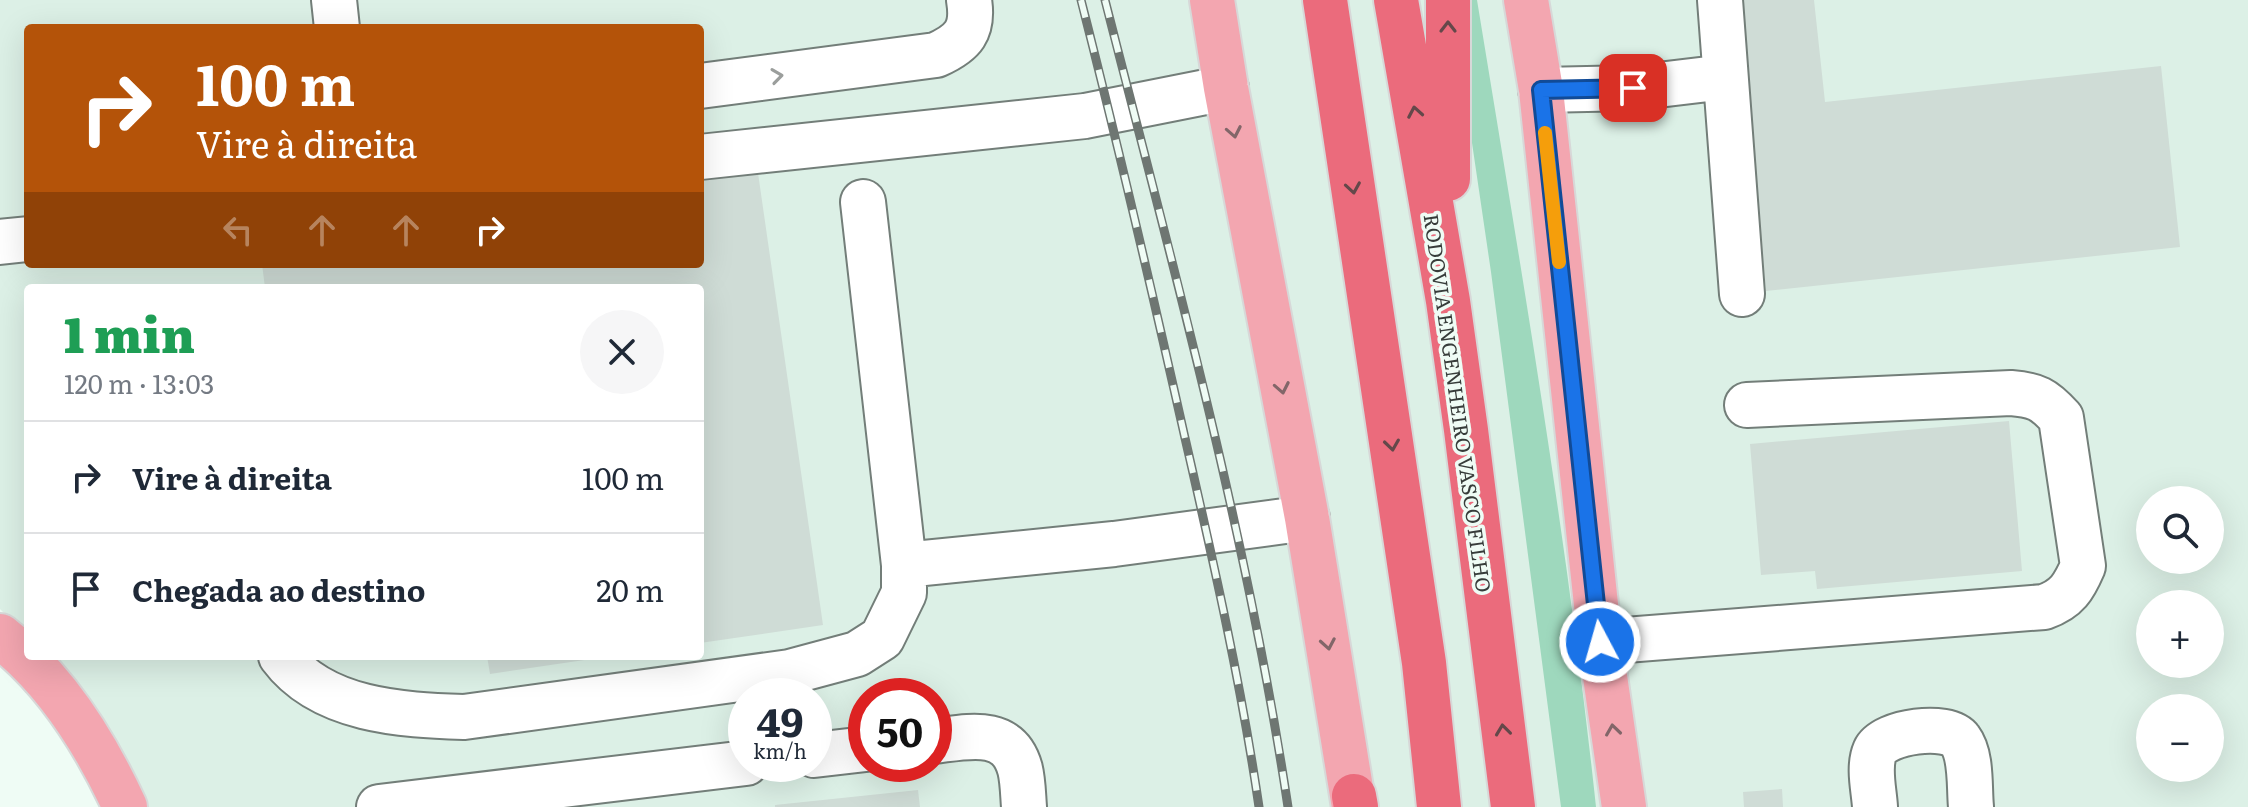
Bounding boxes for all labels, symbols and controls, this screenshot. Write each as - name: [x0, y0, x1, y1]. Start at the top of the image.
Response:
- one-way arrow: [1439, 20, 1457, 33]
- text: 100 m: [196, 40, 355, 123]
- pin: [1599, 54, 1667, 122]
- icon: right: [64, 56, 168, 160]
- icon: arrive: [1611, 66, 1655, 110]
- one-way arrow: [770, 68, 784, 85]
- one-way arrow: [1408, 105, 1425, 119]
- text: Vire à direita: [196, 116, 417, 169]
- one-way arrow: [1225, 125, 1242, 139]
- one-way arrow: [1344, 181, 1361, 195]
- icon: left: [216, 208, 260, 252]
- icon: ahead: [300, 208, 344, 252]
- icon: ahead: [384, 208, 428, 252]
- icon: right: [468, 208, 512, 252]
- street label: RODOVIA ENGENHEIRO VASCO FILHO: [1418, 212, 1500, 594]
- text: 1 min: [64, 297, 195, 368]
- button: close: [580, 310, 664, 394]
- text: 120 m · 13:03: [64, 363, 214, 402]
- one-way arrow: [1273, 381, 1290, 394]
- one-way arrow: [1383, 438, 1400, 452]
- icon: right: [64, 455, 108, 499]
- text: Vire à direita: [132, 455, 332, 499]
- text: 100 m: [582, 455, 664, 499]
- map controls: [2136, 486, 2224, 782]
- button: search: [2136, 486, 2224, 574]
- icon: arrive: [64, 567, 108, 611]
- text: Chegada ao destino: [132, 567, 425, 611]
- text: 20 m: [596, 567, 664, 611]
- button: +: [2136, 590, 2224, 678]
- position arrow: [1558, 600, 1642, 684]
- one-way arrow: [1319, 637, 1336, 650]
- speed limit sign: 50: [848, 678, 952, 782]
- text: 49: [756, 690, 804, 749]
- button: −: [2136, 694, 2224, 782]
- one-way arrow: [1495, 723, 1512, 736]
- one-way arrow: [1605, 723, 1622, 737]
- text: km/h: [753, 735, 807, 765]

